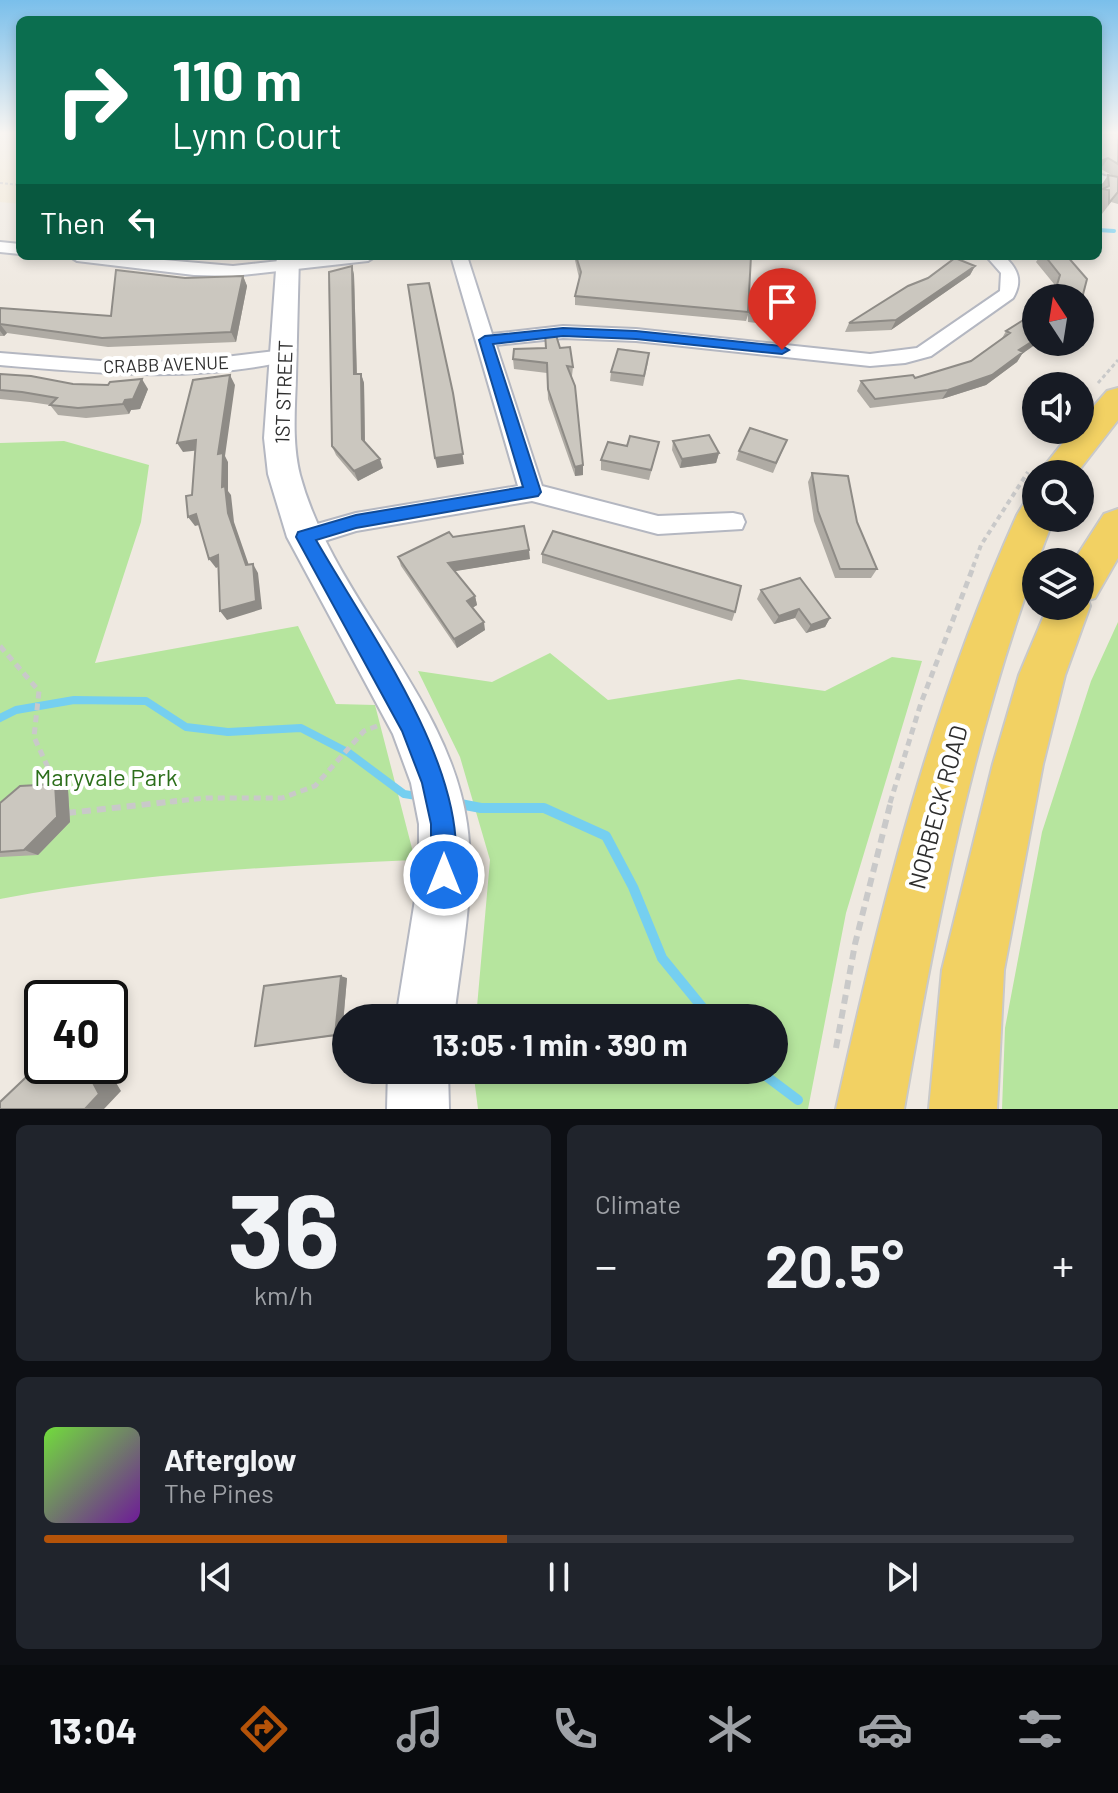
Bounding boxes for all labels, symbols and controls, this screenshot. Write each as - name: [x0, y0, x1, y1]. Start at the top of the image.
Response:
- text: 110 m: [172, 45, 302, 112]
- icon: right: [40, 48, 144, 152]
- text: Lynn Court: [172, 113, 342, 156]
- icon: left: [121, 200, 165, 244]
- text: Then: [40, 204, 105, 240]
- pin: [748, 268, 816, 350]
- icon: arrive: [760, 280, 804, 324]
- north arrow: [1022, 284, 1094, 356]
- map controls: [1022, 284, 1094, 620]
- street label: 1ST STREET: [269, 340, 297, 444]
- street label: CRABB AVENUE: [103, 351, 229, 377]
- button: sound: [1022, 372, 1094, 444]
- button: search: [1022, 460, 1094, 532]
- button: layers: [1022, 548, 1094, 620]
- street label: NORBECK ROAD: [901, 722, 973, 892]
- park label: Maryvale Park: [34, 762, 178, 791]
- position arrow: [402, 833, 486, 917]
- speed limit sign: 40: [24, 980, 128, 1084]
- text: 13:05 · 1 min · 390 m: [432, 1026, 688, 1062]
- text: 36: [227, 1164, 340, 1289]
- text: Climate: [595, 1188, 681, 1219]
- text: 20.5°: [765, 1228, 904, 1300]
- text: −: [595, 1238, 617, 1291]
- text: +: [1052, 1238, 1074, 1291]
- text: km/h: [254, 1279, 313, 1310]
- text: Afterglow: [164, 1441, 297, 1477]
- text: The Pines: [164, 1477, 274, 1508]
- icon: previous: [194, 1555, 238, 1599]
- icon: pause: [537, 1555, 581, 1599]
- icon: next: [880, 1555, 924, 1599]
- icon: directions: [236, 1701, 292, 1757]
- icon: music: [392, 1701, 448, 1757]
- icon: phone: [547, 1701, 603, 1757]
- icon: climate: [702, 1701, 758, 1757]
- icon: car: [857, 1701, 913, 1757]
- icon: filters: [1012, 1701, 1068, 1757]
- text: 13:04: [50, 1708, 137, 1751]

